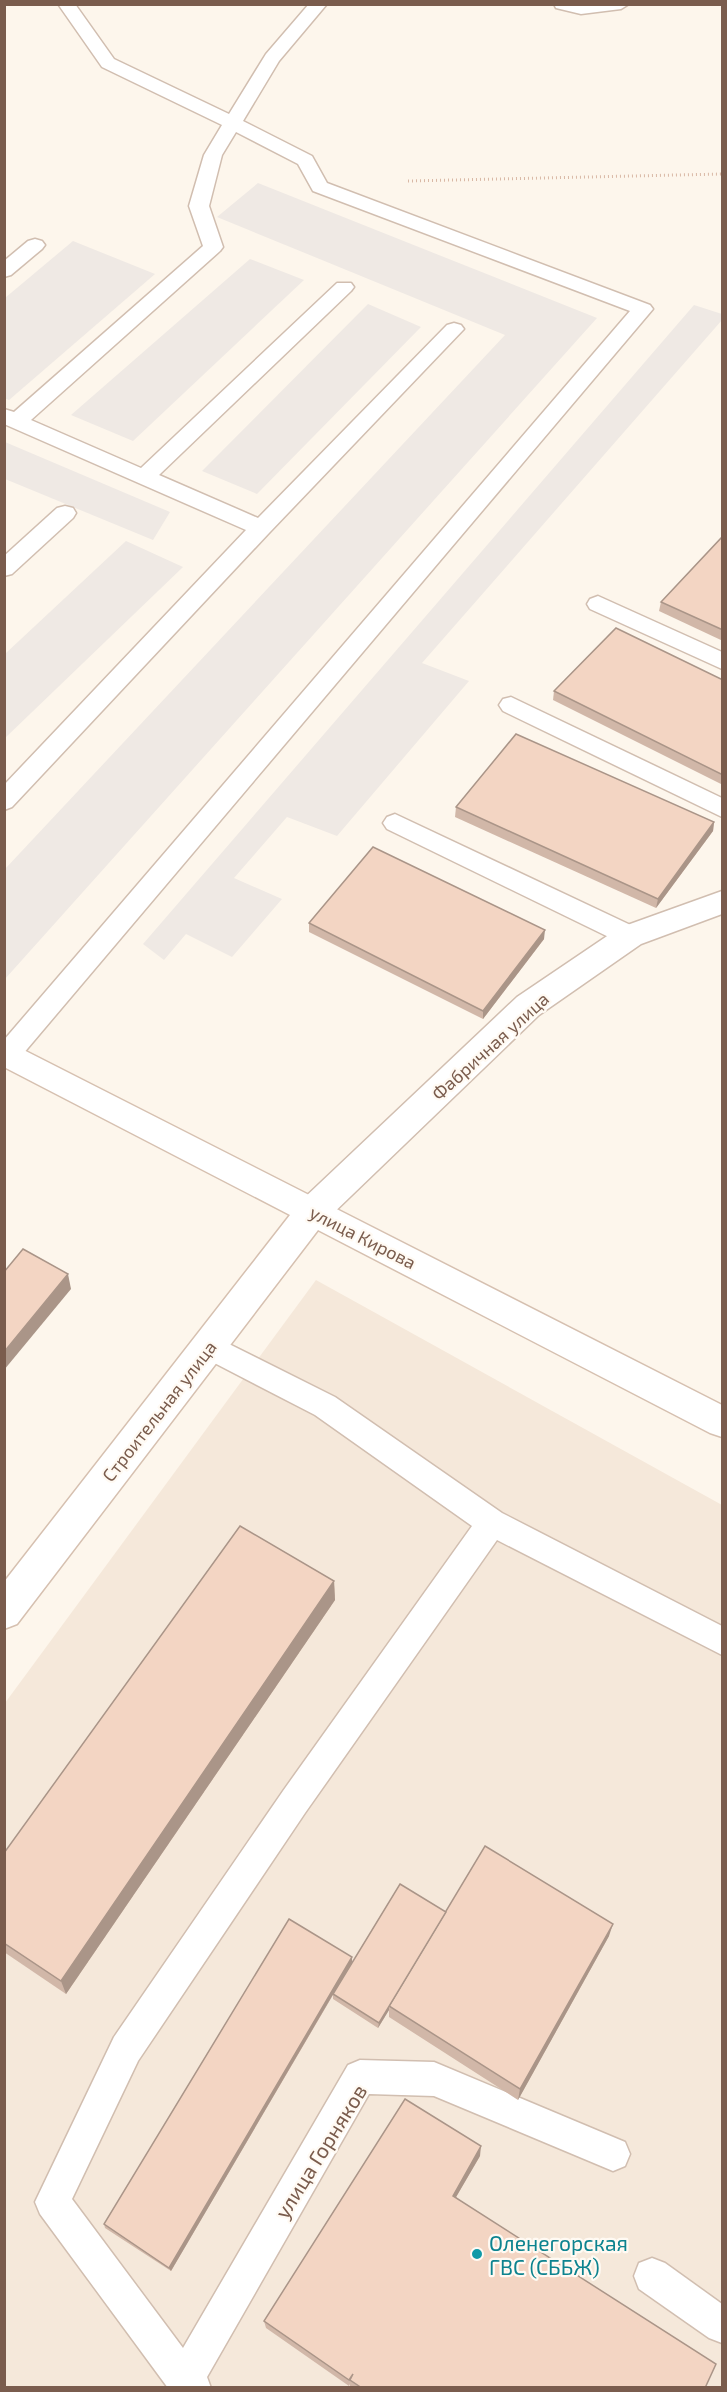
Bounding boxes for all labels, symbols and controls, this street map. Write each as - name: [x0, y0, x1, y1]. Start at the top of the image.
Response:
- street label: Фабричная улица: [427, 988, 553, 1104]
- street label: улица Кирова: [306, 1201, 420, 1273]
- street label: Строительная улица: [97, 1336, 221, 1486]
- street label: улица Горняков: [269, 2079, 372, 2223]
- place label: Оленегорская ГВС (СББЖ): [489, 2230, 628, 2279]
- marker: Оленегорская ГВС (СББЖ): [470, 2247, 484, 2261]

